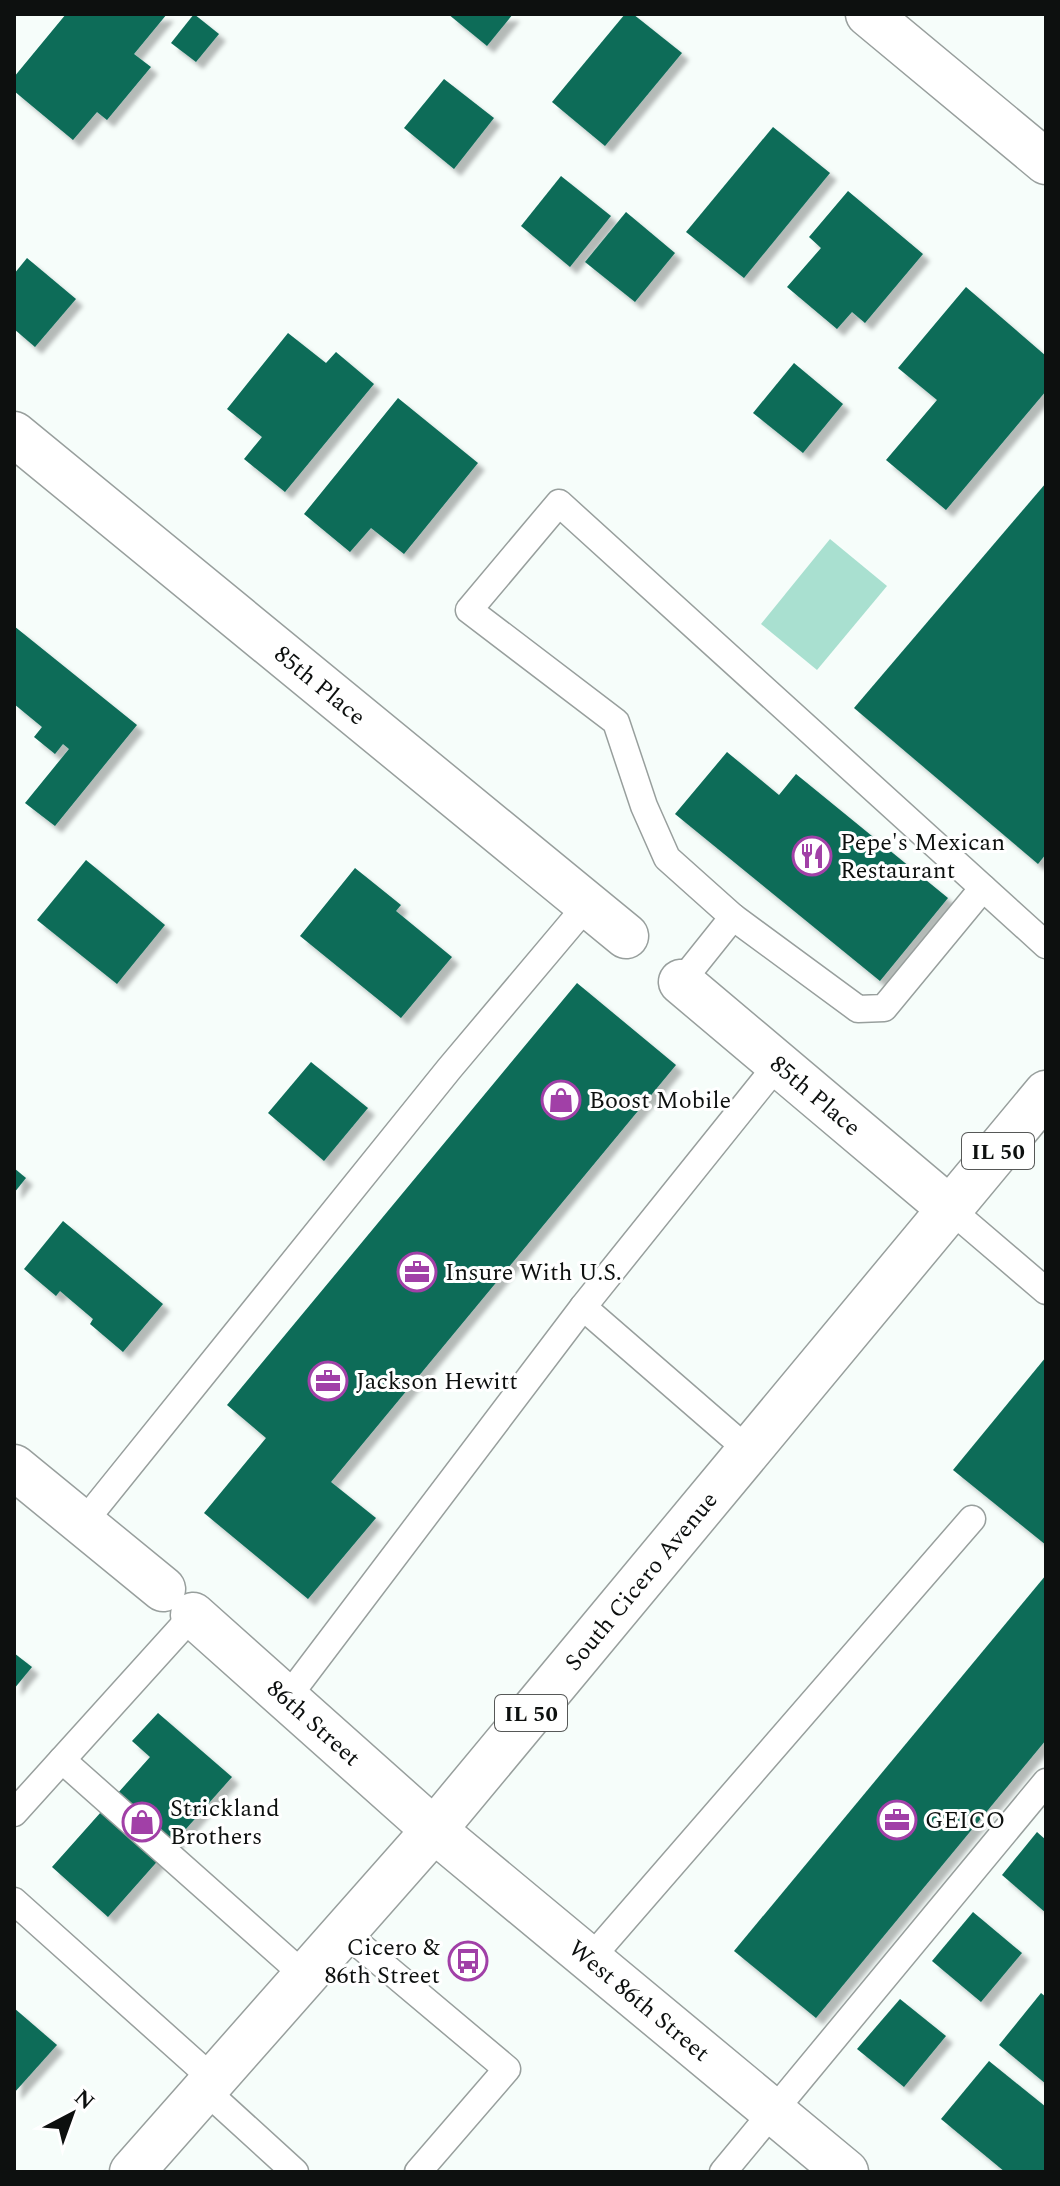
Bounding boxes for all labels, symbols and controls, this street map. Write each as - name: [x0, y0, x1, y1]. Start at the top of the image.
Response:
- street label: 85th Place: [266, 637, 373, 735]
- place label: Pepe's Mexican Restaurant: [840, 825, 1005, 889]
- restaurant icon: Pepe's Mexican Restaurant: [791, 835, 833, 877]
- street label: 85th Place: [761, 1047, 868, 1145]
- shop icon: Boost Mobile: [540, 1079, 582, 1121]
- place label: Boost Mobile: [589, 1083, 731, 1119]
- road number: IL 50: [962, 1133, 1034, 1169]
- office icon: Insure With U.S.: [396, 1251, 438, 1293]
- place label: Insure With U.S.: [445, 1255, 622, 1291]
- office icon: Jackson Hewitt: [307, 1360, 349, 1402]
- place label: Jackson Hewitt: [356, 1364, 518, 1400]
- street label: South Cicero Avenue: [556, 1484, 727, 1679]
- street label: 86th Street: [258, 1672, 368, 1775]
- road number: IL 50: [495, 1695, 567, 1731]
- place label: Strickland Brothers: [170, 1791, 280, 1855]
- office icon: GEICO: [876, 1799, 918, 1841]
- shop icon: Strickland Brothers: [121, 1801, 163, 1843]
- place label: GEICO: [925, 1803, 1005, 1839]
- place label: Cicero & 86th Street: [325, 1930, 440, 1994]
- street label: West 86th Street: [560, 1932, 718, 2071]
- bus stop icon: Cicero & 86th Street: [447, 1940, 489, 1982]
- north arrow: [32, 2074, 112, 2154]
- text: N: [67, 2082, 102, 2118]

